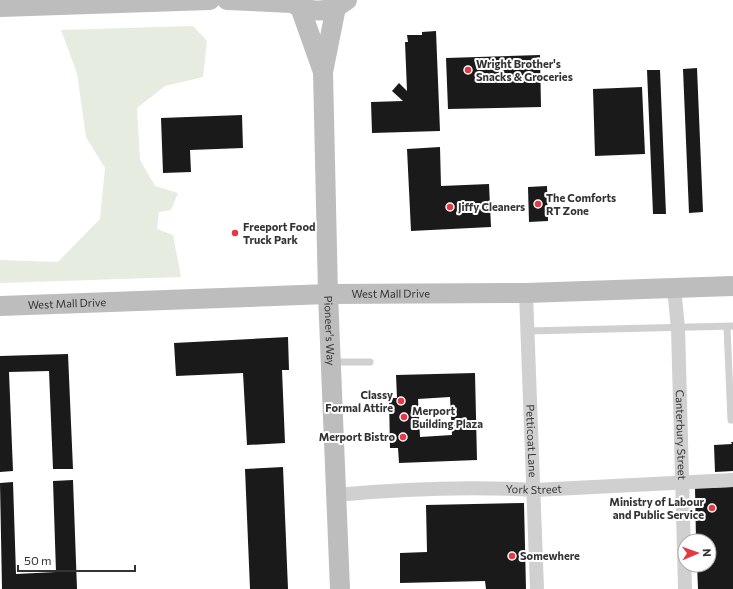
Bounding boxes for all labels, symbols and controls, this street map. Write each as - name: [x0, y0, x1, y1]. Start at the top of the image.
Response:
- place label: Wright Brother's Snacks & Groceries: [476, 57, 573, 83]
- marker: Wright Brother's Snacks & Groceries: [463, 65, 473, 75]
- place label: The Comforts RT Zone: [546, 191, 616, 217]
- marker: The Comforts RT Zone: [533, 199, 543, 209]
- place label: Jiffy Cleaners: [458, 200, 525, 214]
- marker: Jiffy Cleaners: [445, 202, 455, 212]
- place label: Freeport Food Truck Park: [243, 220, 315, 246]
- marker: Freeport Food Truck Park: [230, 228, 240, 238]
- street label: West Mall Drive: [352, 286, 430, 300]
- street label: West Mall Drive: [28, 295, 107, 311]
- street label: Pioneer's Way: [322, 295, 338, 366]
- place label: Classy Formal Attire: [325, 388, 393, 414]
- street label: Canterbury Street: [674, 389, 689, 481]
- marker: Classy Formal Attire: [396, 396, 406, 406]
- place label: Merport Building Plaza: [412, 404, 483, 430]
- street label: Petticoat Lane: [524, 404, 540, 478]
- marker: Merport Building Plaza: [399, 412, 409, 422]
- place label: Merport Bistro: [319, 430, 395, 443]
- marker: Merport Bistro: [398, 432, 408, 442]
- street label: York Street: [505, 482, 563, 496]
- place label: Ministry of Labour and Public Service: [609, 495, 704, 521]
- marker: Ministry of Labour and Public Service: [707, 503, 717, 513]
- north arrow: [677, 533, 717, 573]
- scale bar: [18, 547, 135, 573]
- text: N: [701, 548, 714, 557]
- place label: Somewhere: [520, 549, 580, 562]
- marker: Somewhere: [507, 551, 517, 561]
- text: 50 m: [24, 553, 52, 567]

